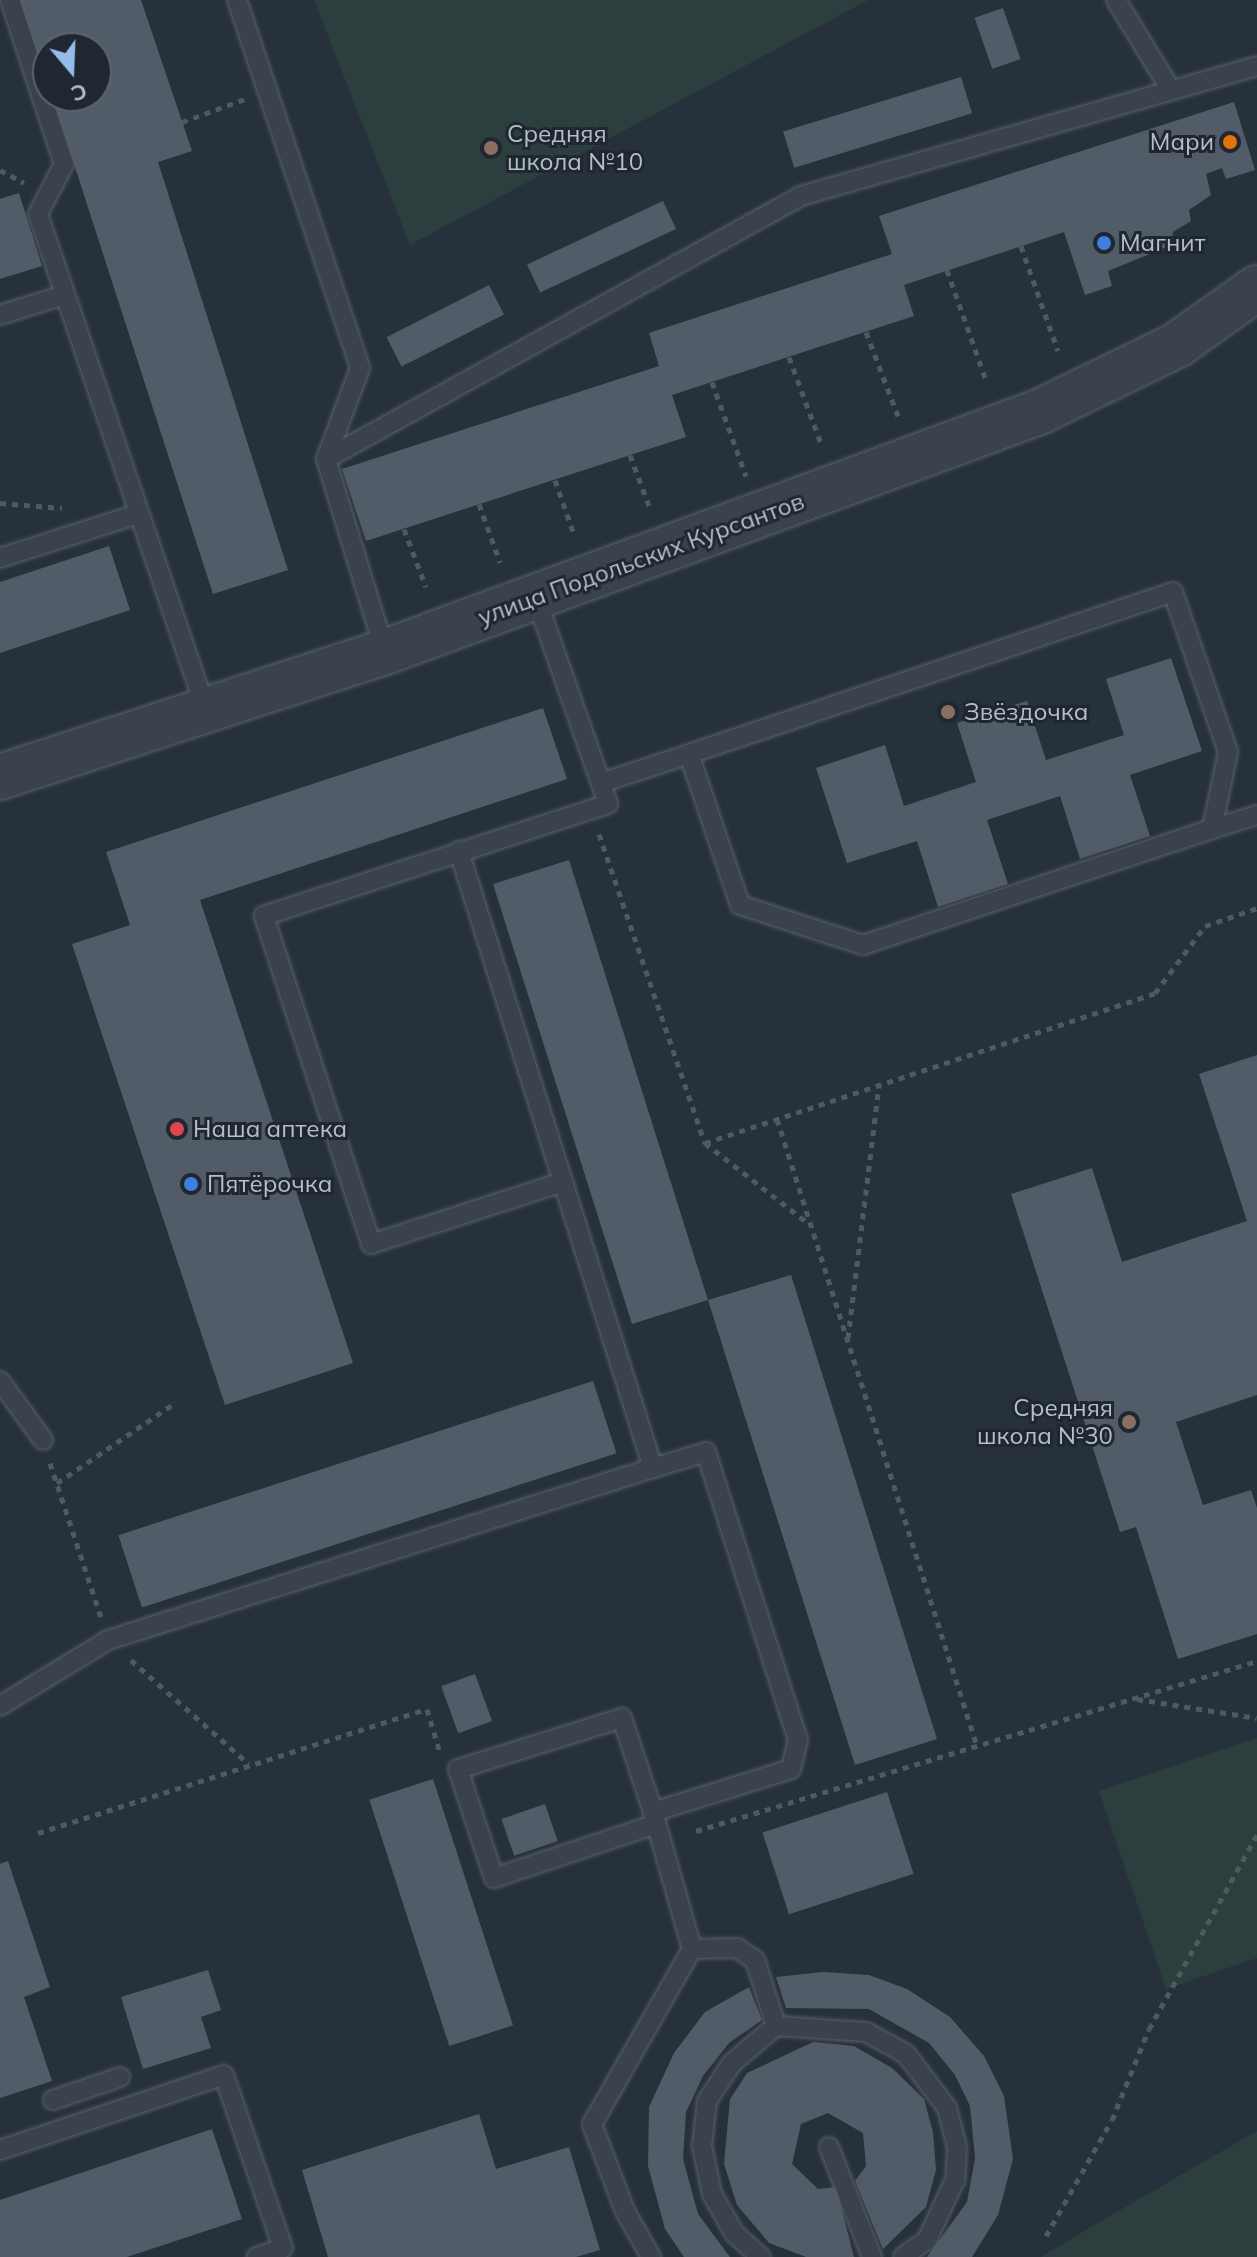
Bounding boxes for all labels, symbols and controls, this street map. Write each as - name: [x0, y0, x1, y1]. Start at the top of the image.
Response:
- north arrow: [32, 32, 112, 112]
- text: С: [67, 77, 91, 108]
- place label: Средняя школа №10: [507, 120, 643, 176]
- place label: Мари: [1150, 128, 1214, 156]
- marker: Мари: [1221, 133, 1239, 151]
- marker: Средняя школа №10: [482, 139, 500, 157]
- place label: Магнит: [1120, 229, 1205, 257]
- marker: Магнит: [1095, 234, 1113, 252]
- street label: улица Подольских Курсантов: [474, 486, 808, 632]
- place label: Звёздочка: [964, 698, 1088, 726]
- marker: Звёздочка: [939, 703, 957, 721]
- place label: Наша аптека: [193, 1115, 347, 1143]
- marker: Наша аптека: [168, 1120, 186, 1138]
- place label: Пятёрочка: [207, 1170, 332, 1198]
- marker: Пятёрочка: [182, 1175, 200, 1193]
- place label: Средняя школа №30: [977, 1394, 1113, 1450]
- marker: Средняя школа №30: [1120, 1413, 1138, 1431]

